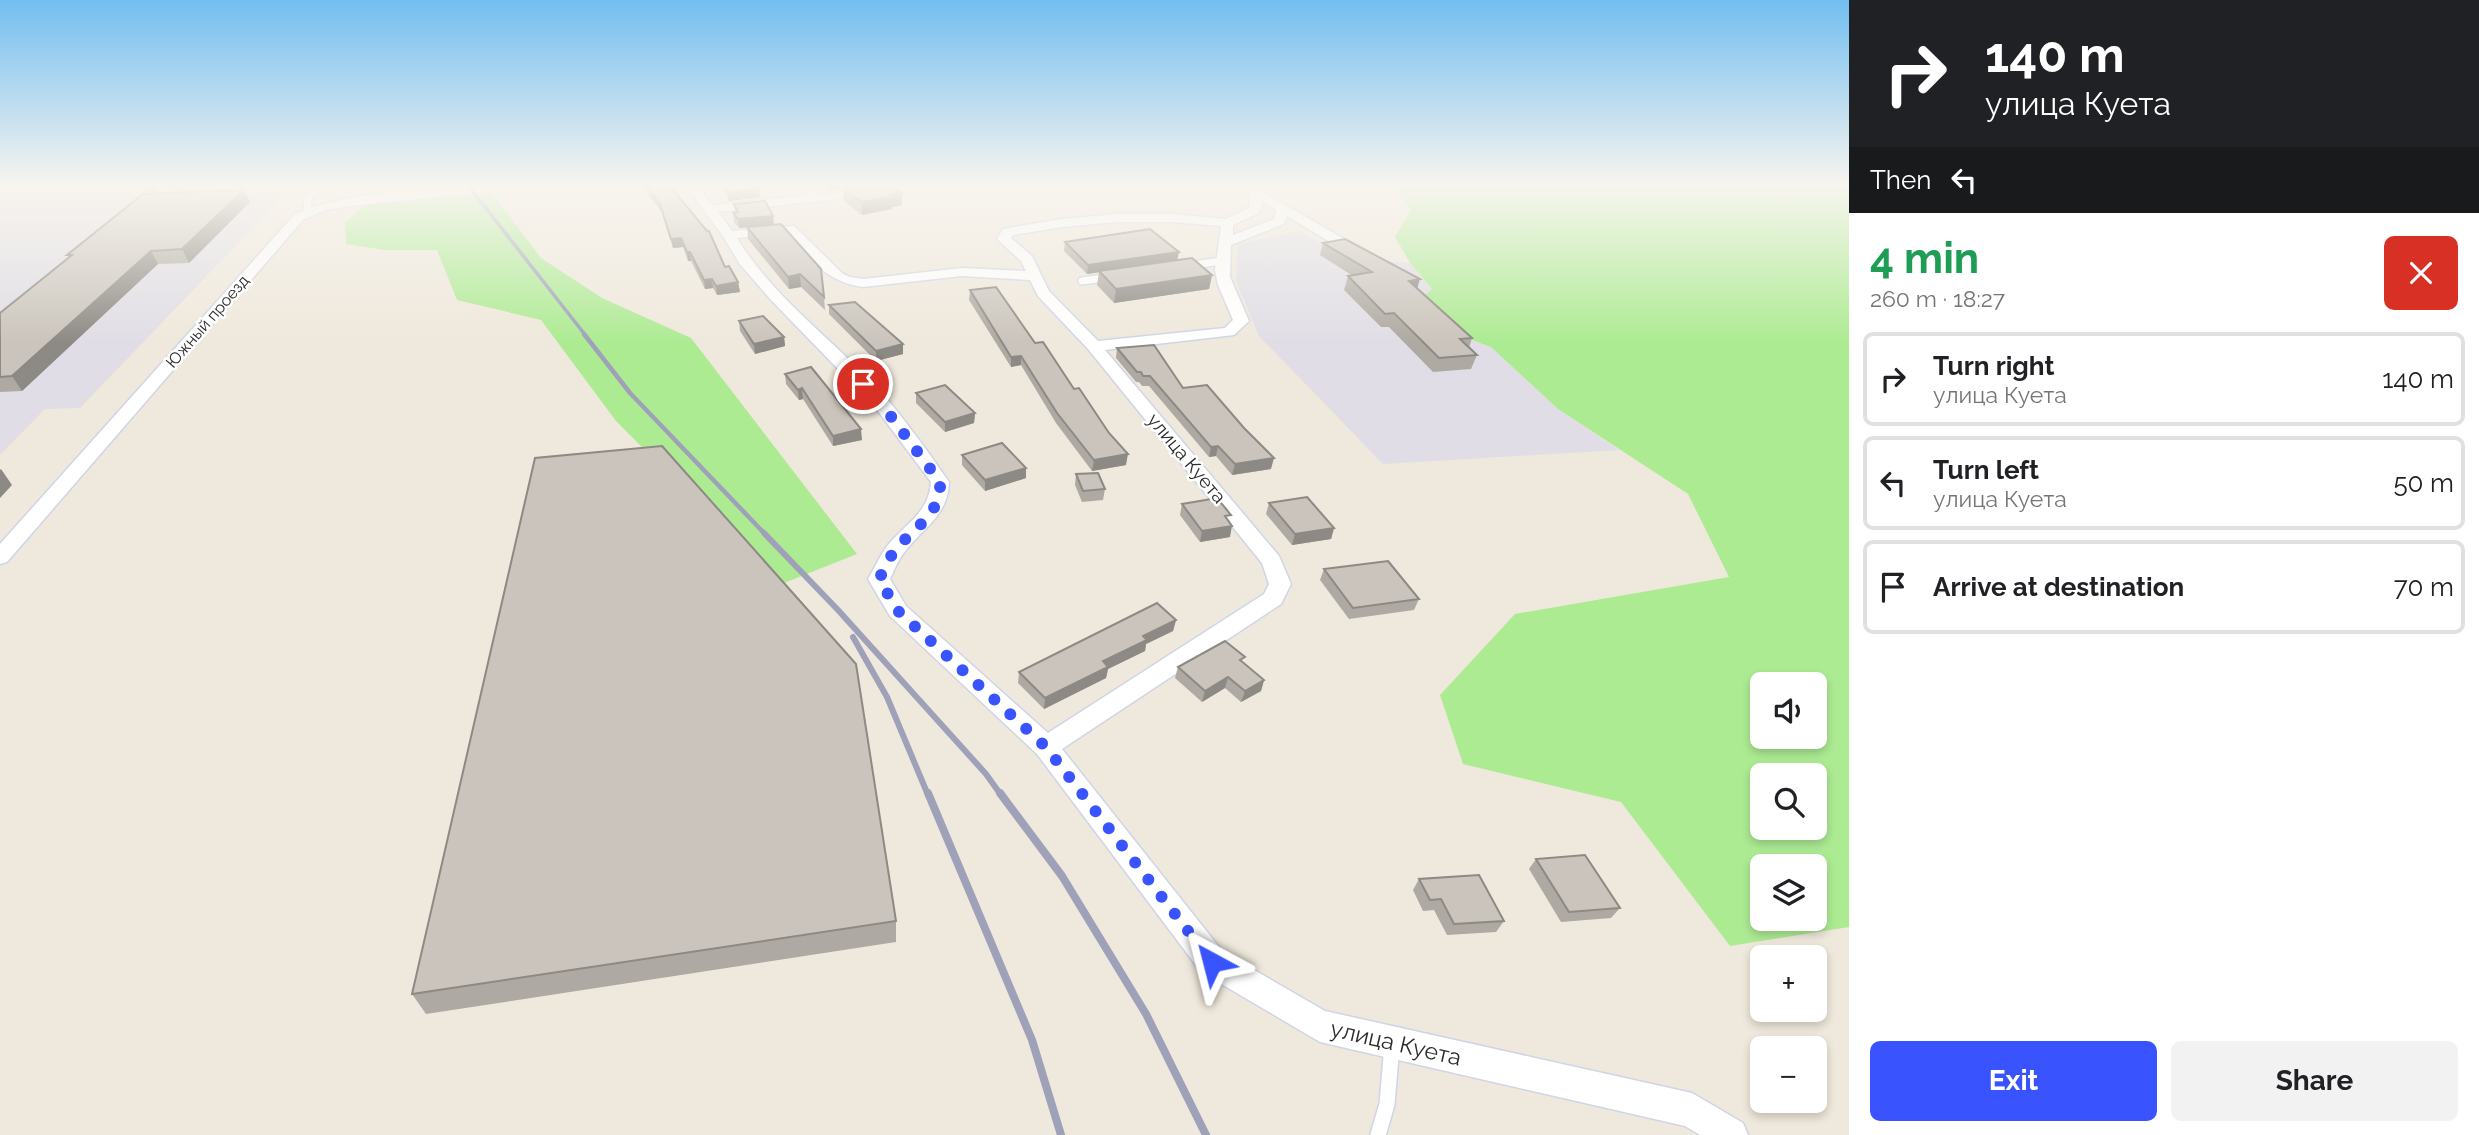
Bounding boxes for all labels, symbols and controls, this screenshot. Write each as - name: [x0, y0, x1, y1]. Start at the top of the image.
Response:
- text: 140 m: [1985, 26, 2125, 83]
- icon: right: [1870, 28, 1961, 119]
- text: улица Куета: [1985, 85, 2171, 122]
- icon: left: [1945, 161, 1983, 199]
- text: Then: [1870, 165, 1931, 195]
- text: 4 min: [1870, 234, 1979, 283]
- button: close: [2384, 236, 2458, 310]
- street label: Южный проезд: [162, 271, 253, 372]
- text: 260 m · 18:27: [1870, 285, 2005, 312]
- text: Turn right: [1933, 351, 2054, 381]
- pin: [833, 354, 893, 414]
- icon: right: [1874, 360, 1912, 398]
- text: 140 m: [2382, 364, 2454, 394]
- icon: arrive: [844, 365, 882, 403]
- text: улица Куета: [1933, 381, 2067, 408]
- street label: улица Куета: [1143, 409, 1231, 507]
- text: Turn left: [1933, 455, 2039, 485]
- icon: left: [1874, 464, 1912, 502]
- text: 50 m: [2393, 468, 2454, 498]
- text: улица Куета: [1933, 485, 2067, 512]
- icon: arrive: [1874, 568, 1912, 606]
- text: Arrive at destination: [1933, 572, 2184, 602]
- text: 70 m: [2394, 572, 2454, 602]
- map controls: [1750, 672, 1827, 1113]
- button: sound: [1750, 672, 1827, 749]
- button: search: [1750, 763, 1827, 840]
- button: layers: [1750, 854, 1827, 931]
- position arrow: [1175, 925, 1249, 999]
- button: +: [1750, 945, 1827, 1022]
- street label: улица Куета: [1328, 1014, 1464, 1071]
- button: −: [1750, 1036, 1827, 1113]
- button: Exit: [1870, 1041, 2157, 1121]
- button: Share: [2171, 1041, 2458, 1121]

